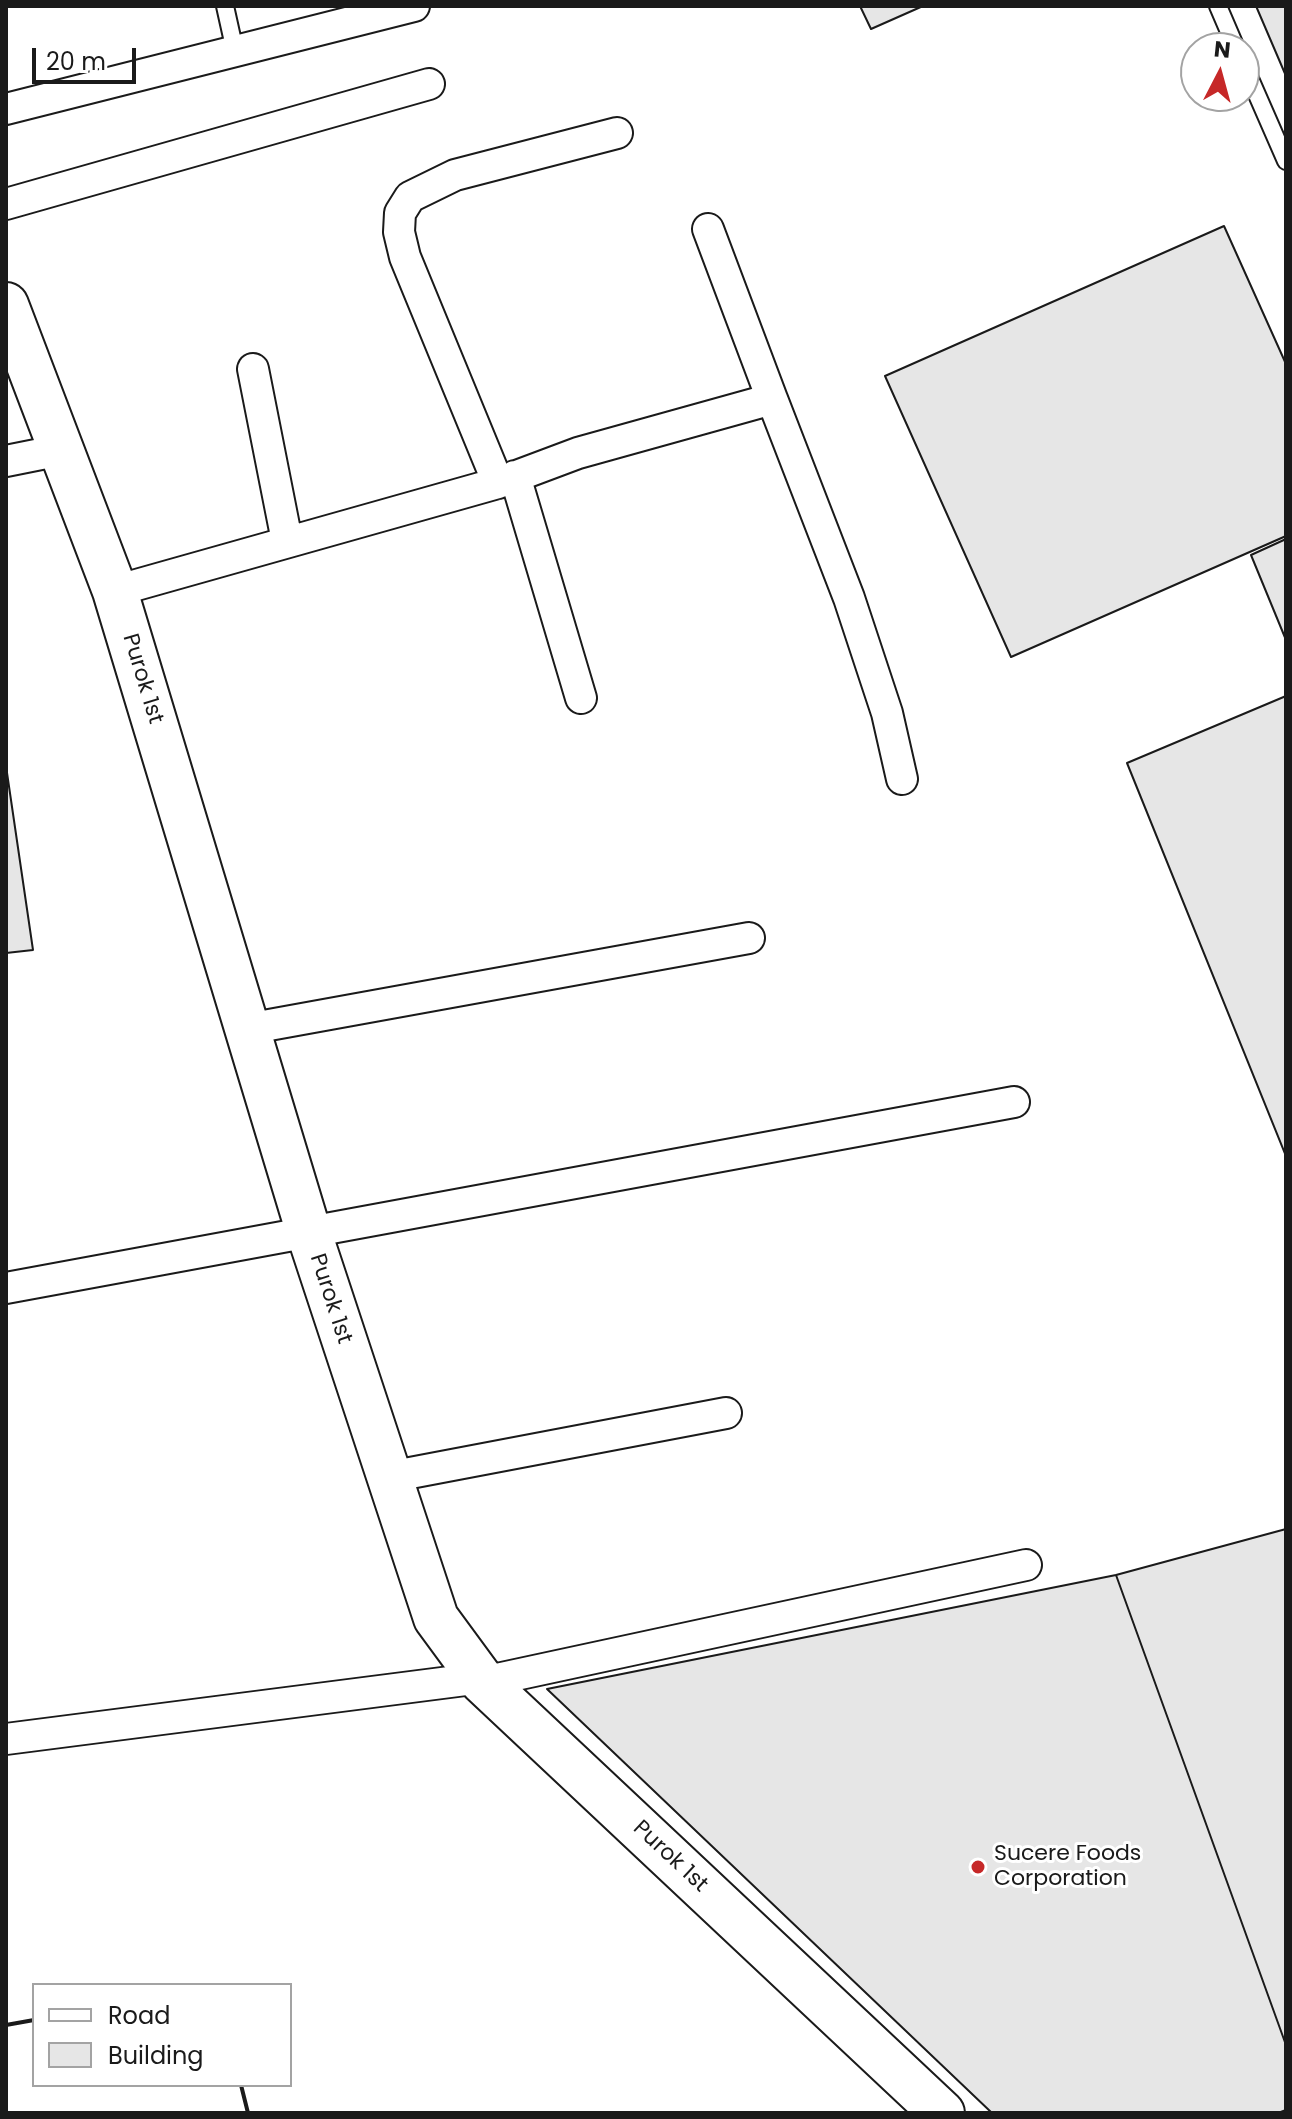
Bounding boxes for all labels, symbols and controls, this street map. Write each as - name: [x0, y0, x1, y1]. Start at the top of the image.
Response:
- scale bar: [36, 32, 140, 82]
- north arrow: [1180, 32, 1260, 112]
- text: N: [1212, 33, 1232, 66]
- text: 20 m: [46, 45, 106, 78]
- street label: Purok 1st: [116, 631, 168, 727]
- street label: Purok 1st: [303, 1251, 357, 1347]
- street label: Purok 1st: [627, 1816, 713, 1898]
- place label: Sucere Foods Corporation: [994, 1841, 1141, 1892]
- marker: Sucere Foods Corporation: [969, 1858, 987, 1876]
- legend: [32, 1983, 292, 2087]
- text: Road: [108, 1999, 170, 2032]
- text: Building: [108, 2039, 204, 2072]

